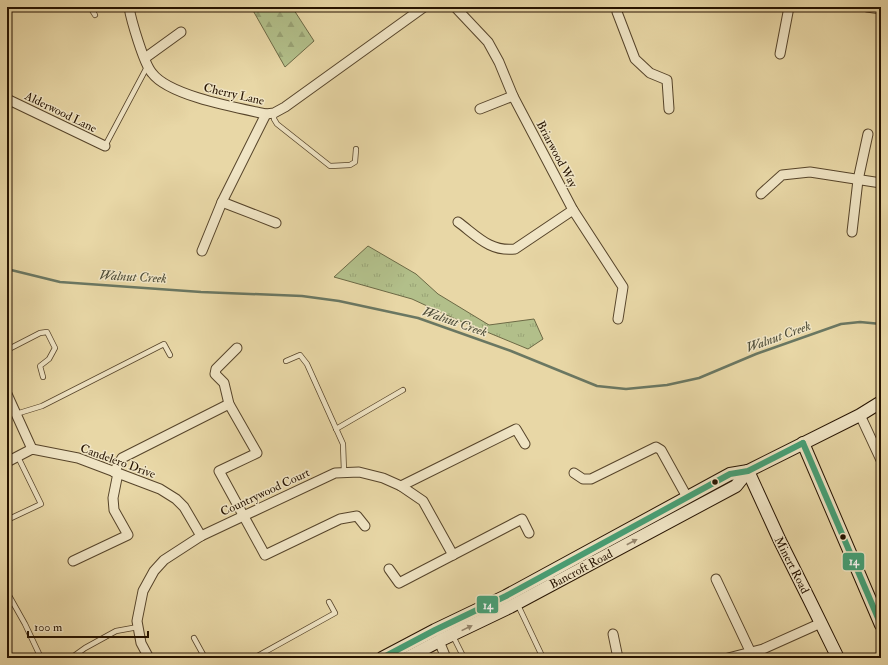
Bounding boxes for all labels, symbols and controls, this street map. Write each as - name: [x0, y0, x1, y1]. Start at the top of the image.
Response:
- street label: Cherry Lane: [202, 80, 266, 109]
- street label: Alderwood Lane: [21, 88, 99, 136]
- street label: Briarwood Way: [533, 118, 581, 191]
- water label: Walnut Creek: [99, 267, 167, 287]
- water label: Walnut Creek: [420, 303, 489, 341]
- water label: Walnut Creek: [744, 318, 813, 356]
- street label: Candelero Drive: [78, 441, 158, 482]
- street label: Countrywood Court: [218, 465, 312, 520]
- unlabelled marker: [710, 477, 720, 487]
- unlabelled marker: [838, 532, 848, 542]
- street label: Minert Road: [771, 534, 812, 596]
- one-way arrow: [626, 538, 638, 545]
- street label: Bancroft Road: [547, 546, 615, 592]
- line badge: 14: [842, 552, 865, 571]
- text: 14: [849, 555, 860, 569]
- line badge: 14: [476, 595, 499, 614]
- text: 14: [483, 599, 494, 613]
- scale bar: [28, 613, 148, 639]
- text: 100 m: [34, 620, 63, 635]
- one-way arrow: [461, 625, 473, 631]

